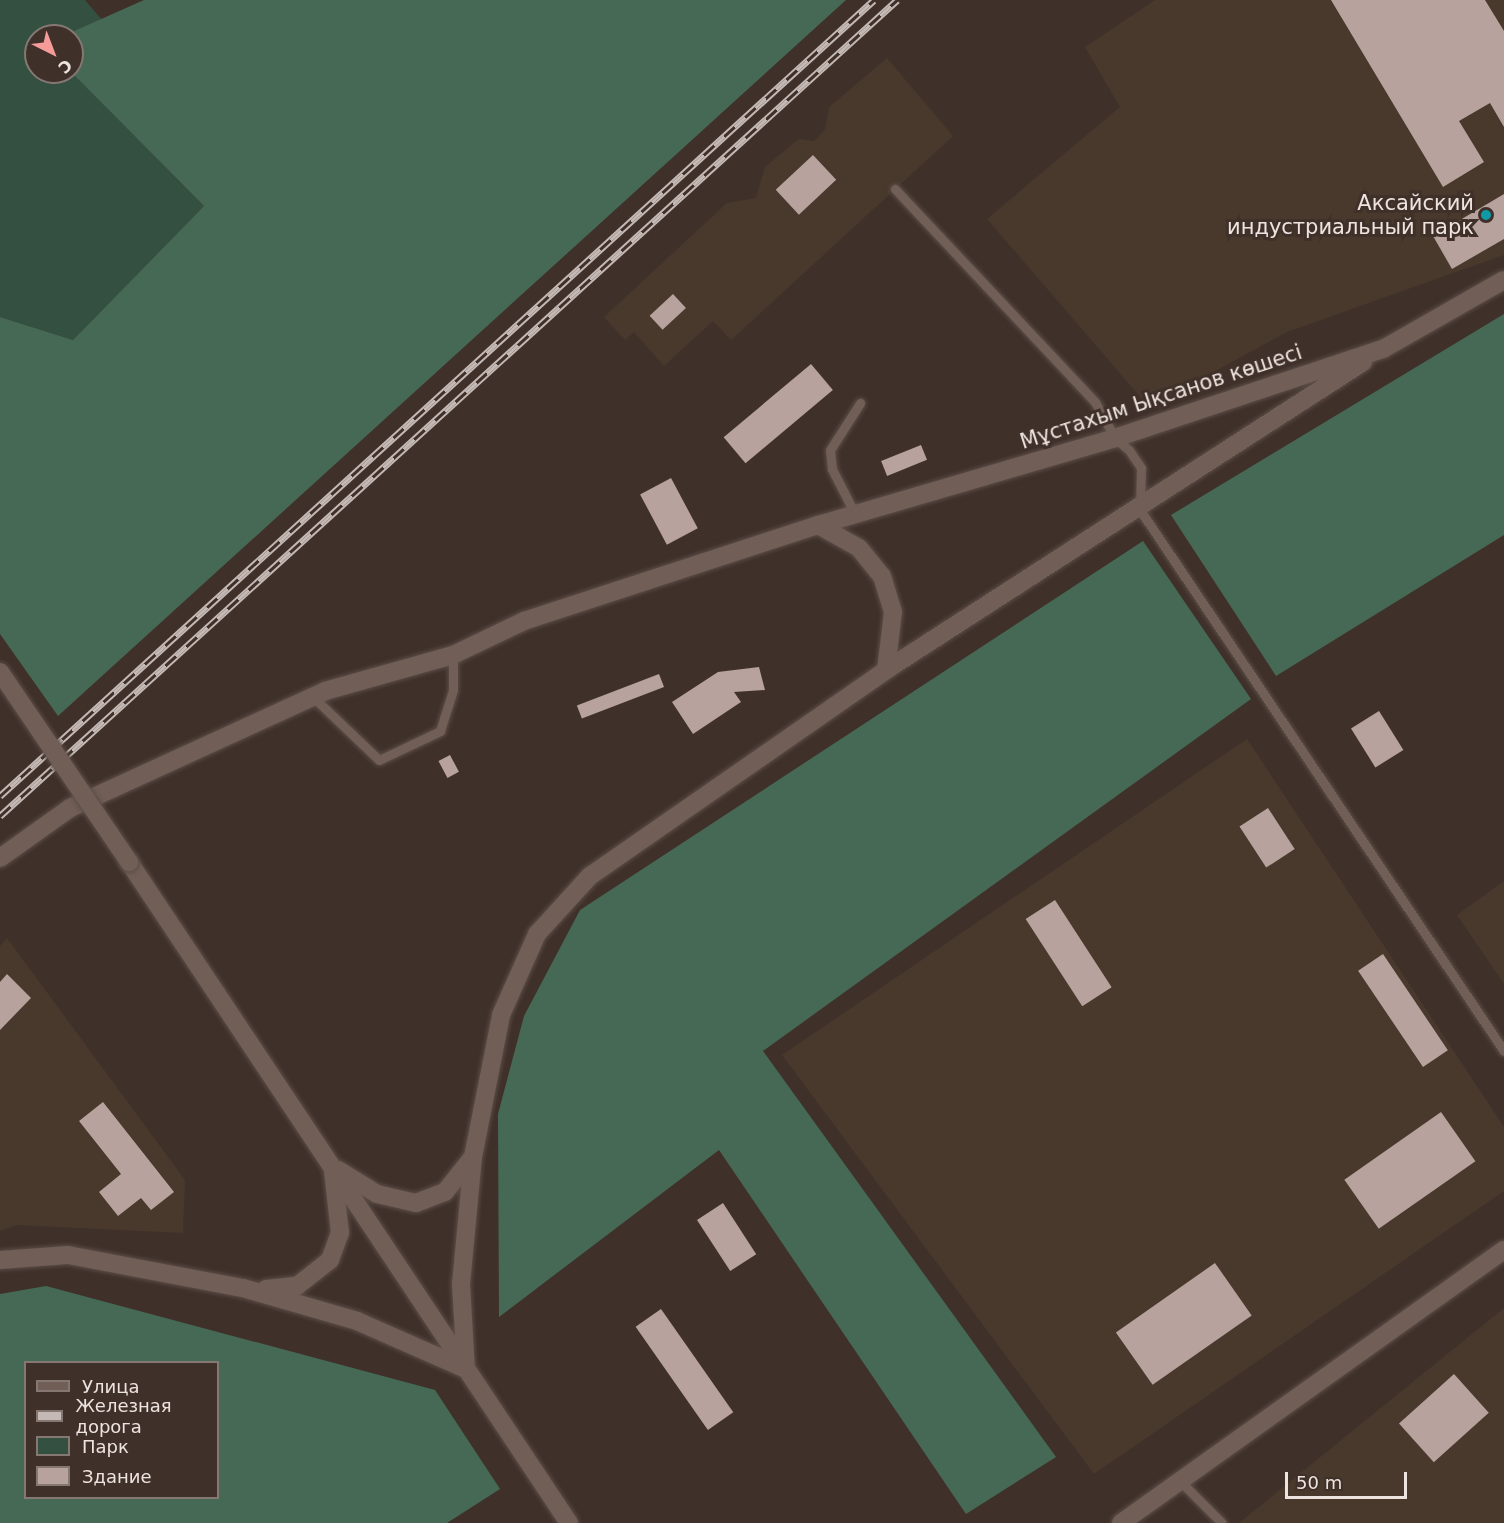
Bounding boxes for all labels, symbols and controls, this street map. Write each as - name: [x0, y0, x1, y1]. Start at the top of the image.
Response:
- north arrow: [24, 24, 84, 84]
- text: С: [54, 55, 76, 77]
- place label: Аксайский индустриальный парк: [1227, 190, 1474, 240]
- marker: Аксайский индустриальный парк: [1479, 208, 1493, 222]
- street label: Мұстахым Ықсанов көшесі: [1017, 339, 1305, 455]
- legend: [24, 1361, 219, 1499]
- text: Улица: [82, 1376, 139, 1397]
- text: Железная дорога: [75, 1395, 172, 1437]
- text: Парк: [82, 1436, 129, 1457]
- scale bar: [1288, 1460, 1410, 1498]
- text: Здание: [82, 1466, 152, 1487]
- text: 50 m: [1296, 1472, 1342, 1493]

